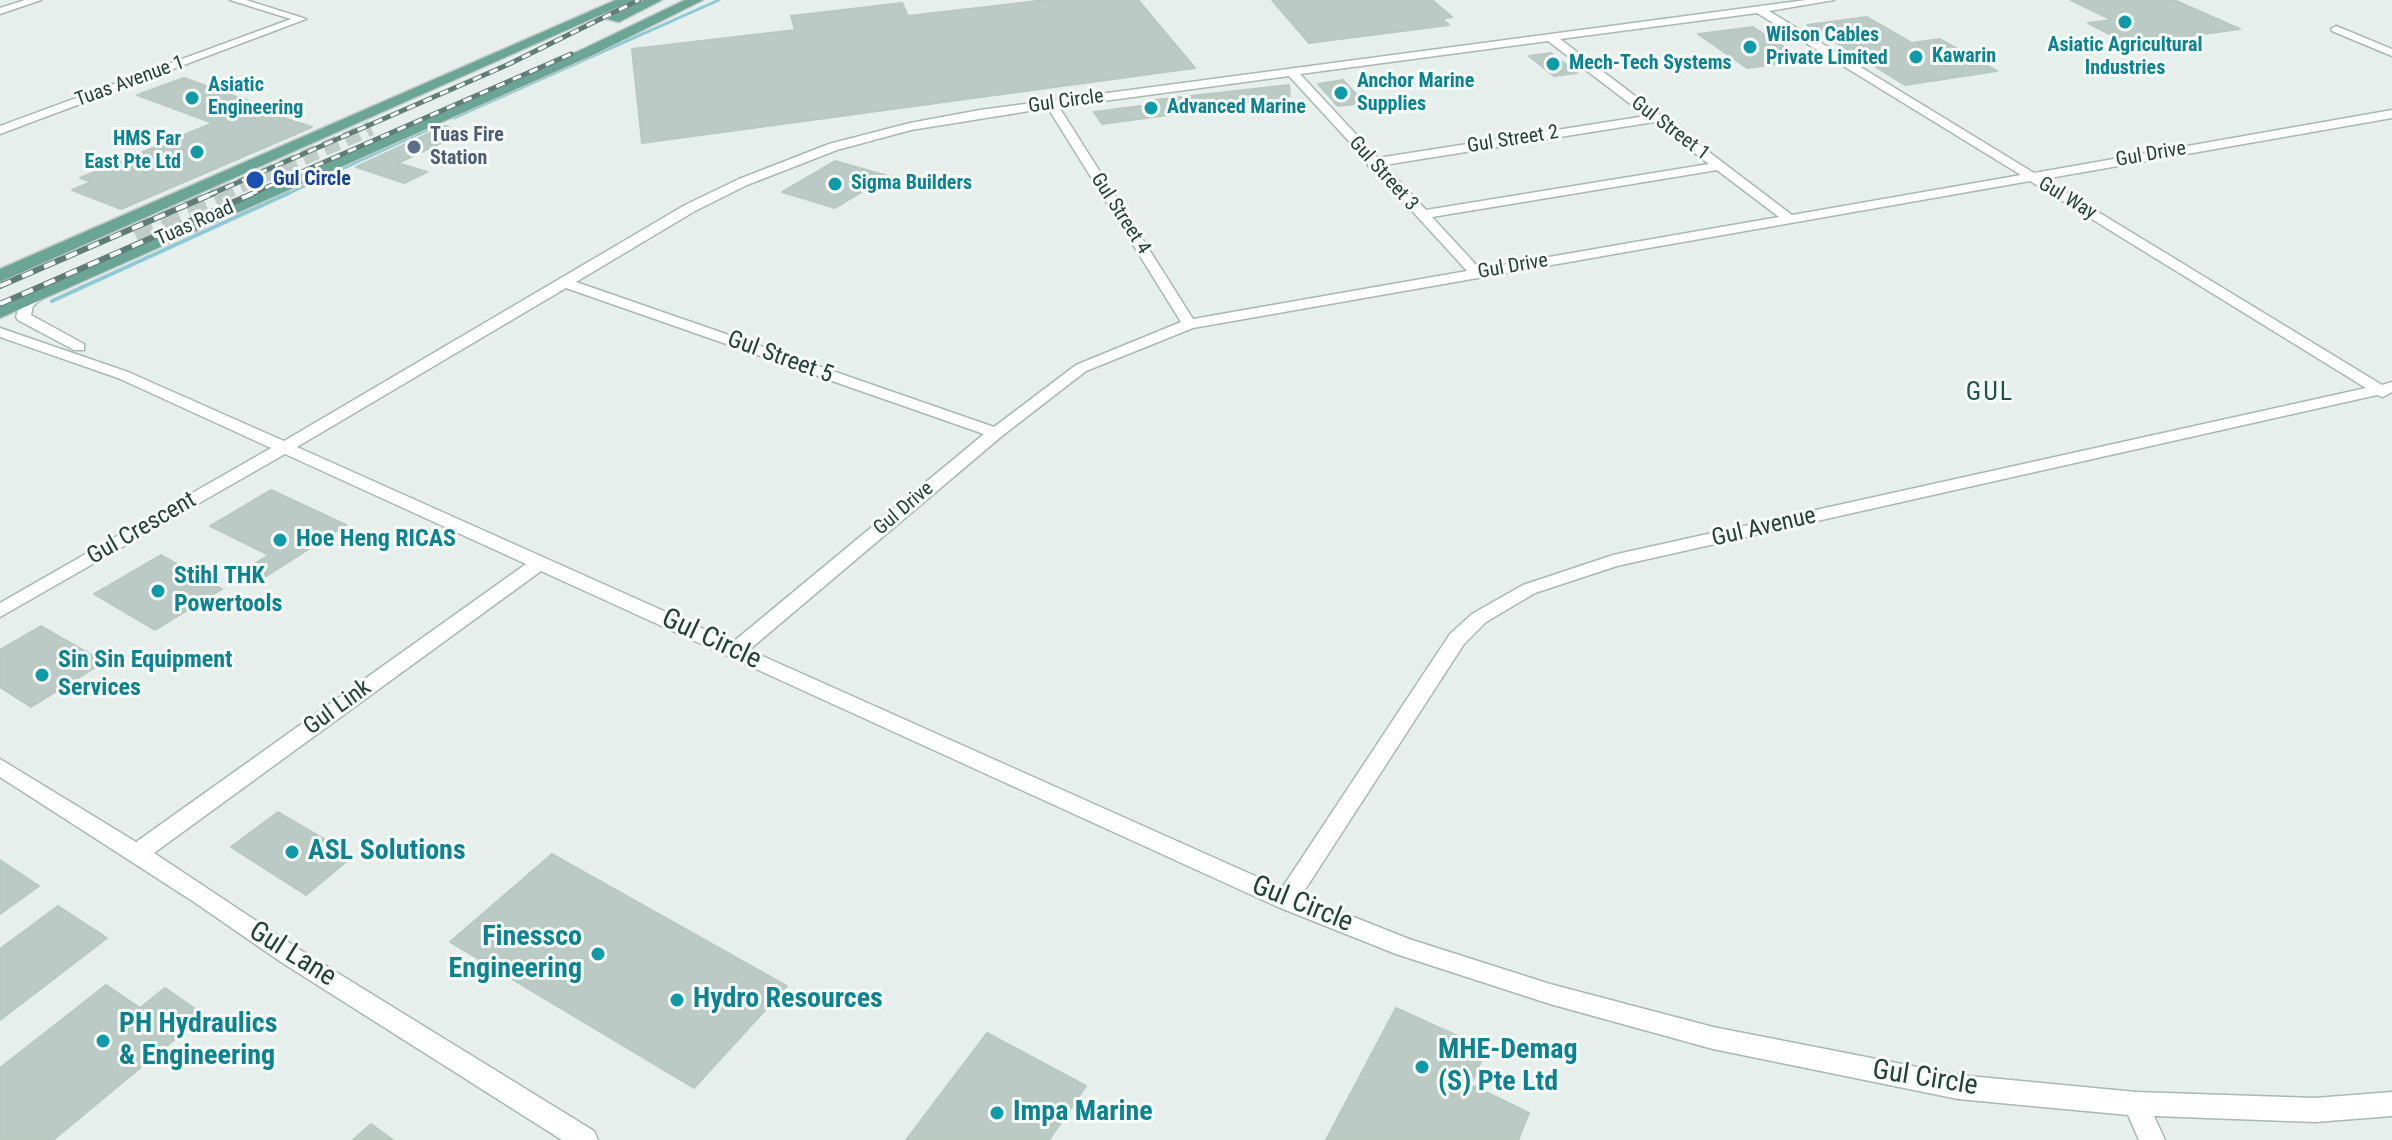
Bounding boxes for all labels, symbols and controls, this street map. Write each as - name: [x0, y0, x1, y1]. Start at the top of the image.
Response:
- marker: Asiatic Agricultural Industries: [2116, 13, 2134, 31]
- place label: Wilson Cables Private Limited: [1766, 24, 1888, 71]
- place label: Asiatic Agricultural Industries: [2048, 34, 2202, 81]
- marker: Wilson Cables Private Limited: [1741, 38, 1759, 56]
- place label: Kawarin: [1932, 45, 1996, 69]
- marker: Kawarin: [1907, 48, 1925, 66]
- street label: Tuas Avenue 1: [72, 51, 188, 113]
- place label: Mech-Tech Systems: [1569, 52, 1732, 76]
- marker: Mech-Tech Systems: [1544, 55, 1562, 73]
- place label: Anchor Marine Supplies: [1357, 70, 1474, 117]
- place label: Asiatic Engineering: [208, 74, 303, 121]
- marker: Anchor Marine Supplies: [1332, 84, 1350, 102]
- street label: Gul Circle: [1027, 85, 1105, 119]
- marker: Asiatic Engineering: [183, 89, 201, 107]
- street label: Gul Street 1: [1626, 92, 1714, 166]
- place label: Advanced Marine: [1167, 96, 1306, 120]
- marker: Advanced Marine: [1142, 99, 1160, 117]
- street label: Gul Street 2: [1466, 121, 1560, 159]
- place label: Tuas Fire Station: [430, 124, 504, 171]
- place label: HMS Far East Pte Ltd: [85, 128, 181, 175]
- street label: Gul Street 3: [1343, 132, 1423, 216]
- street label: Gul Drive: [2114, 137, 2188, 173]
- marker: Tuas Fire Station: [405, 138, 423, 156]
- marker: HMS Far East Pte Ltd: [188, 143, 206, 161]
- place label: Gul Circle: [273, 168, 351, 192]
- marker: Gul Circle: [244, 169, 266, 191]
- street label: Gul Street 4: [1085, 169, 1155, 259]
- place label: Sigma Builders: [851, 172, 972, 196]
- street label: Gul Way: [2034, 172, 2100, 226]
- marker: Sigma Builders: [826, 175, 844, 193]
- street label: Tuas Road: [152, 196, 238, 252]
- street label: Gul Drive: [1476, 249, 1550, 285]
- street label: Gul Street 5: [723, 326, 837, 390]
- district label: GUL: [1966, 377, 2014, 409]
- street label: Gul Drive: [869, 477, 939, 541]
- street label: Gul Crescent: [83, 486, 201, 572]
- street label: Gul Avenue: [1709, 502, 1819, 554]
- place label: Hoe Heng RICAS: [296, 526, 456, 554]
- marker: Hoe Heng RICAS: [271, 531, 289, 549]
- place label: Stihl THK Powertools: [174, 563, 282, 619]
- marker: Stihl THK Powertools: [149, 582, 167, 600]
- street label: Gul Circle: [656, 602, 766, 678]
- place label: Sin Sin Equipment Services: [58, 647, 232, 703]
- marker: Sin Sin Equipment Services: [33, 666, 51, 684]
- street label: Gul Link: [299, 674, 377, 742]
- place label: ASL Solutions: [308, 835, 466, 869]
- marker: ASL Solutions: [283, 843, 301, 861]
- street label: Gul Circle: [1247, 870, 1357, 940]
- street label: Gul Lane: [242, 915, 342, 995]
- place label: Finessco Engineering: [449, 921, 582, 987]
- marker: Finessco Engineering: [589, 945, 607, 963]
- place label: Hydro Resources: [693, 983, 883, 1017]
- marker: Hydro Resources: [668, 991, 686, 1009]
- place label: PH Hydraulics & Engineering: [119, 1008, 277, 1074]
- marker: PH Hydraulics & Engineering: [94, 1032, 112, 1050]
- place label: MHE-Demag (S) Pte Ltd: [1438, 1034, 1578, 1100]
- street label: Gul Circle: [1870, 1054, 1980, 1104]
- marker: MHE-Demag (S) Pte Ltd: [1413, 1058, 1431, 1076]
- place label: Impa Marine: [1013, 1096, 1153, 1130]
- marker: Impa Marine: [988, 1104, 1006, 1122]

